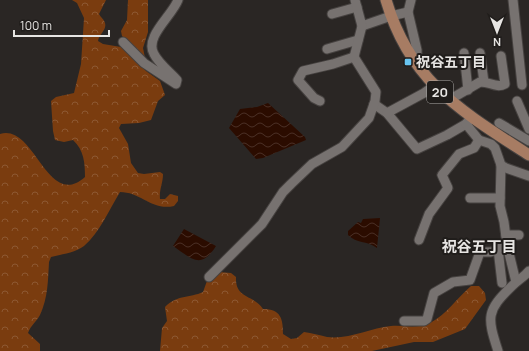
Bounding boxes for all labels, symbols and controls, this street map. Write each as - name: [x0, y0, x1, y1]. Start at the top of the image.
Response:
- scale bar: [14, 12, 109, 38]
- north arrow: [477, 12, 517, 52]
- text: 100 m: [20, 17, 52, 34]
- text: N: [493, 35, 501, 50]
- place label: 祝谷五丁目: [416, 52, 486, 71]
- marker: 祝谷五丁目: [403, 57, 413, 67]
- road number: 20: [427, 81, 453, 103]
- district label: 祝谷五丁目: [441, 236, 517, 257]

